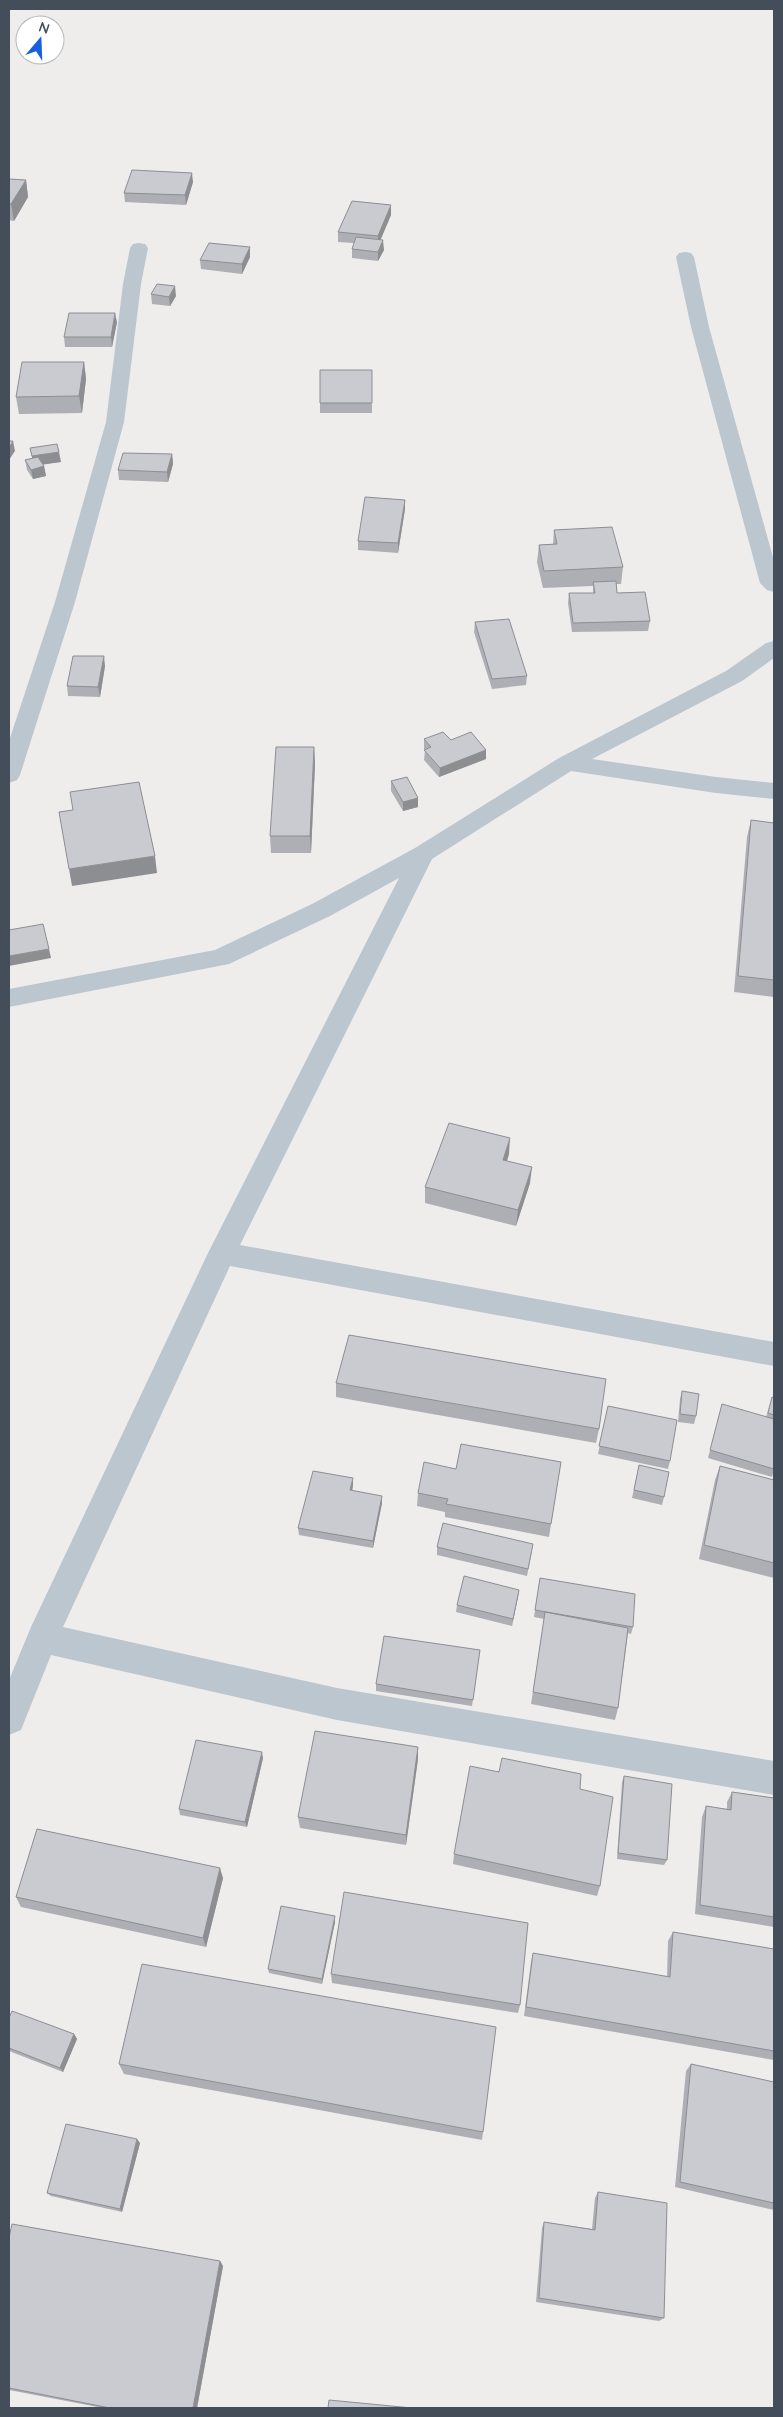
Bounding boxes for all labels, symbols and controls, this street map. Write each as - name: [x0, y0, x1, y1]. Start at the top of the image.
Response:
- north arrow: [15, 15, 65, 65]
- text: N: [36, 18, 52, 38]

